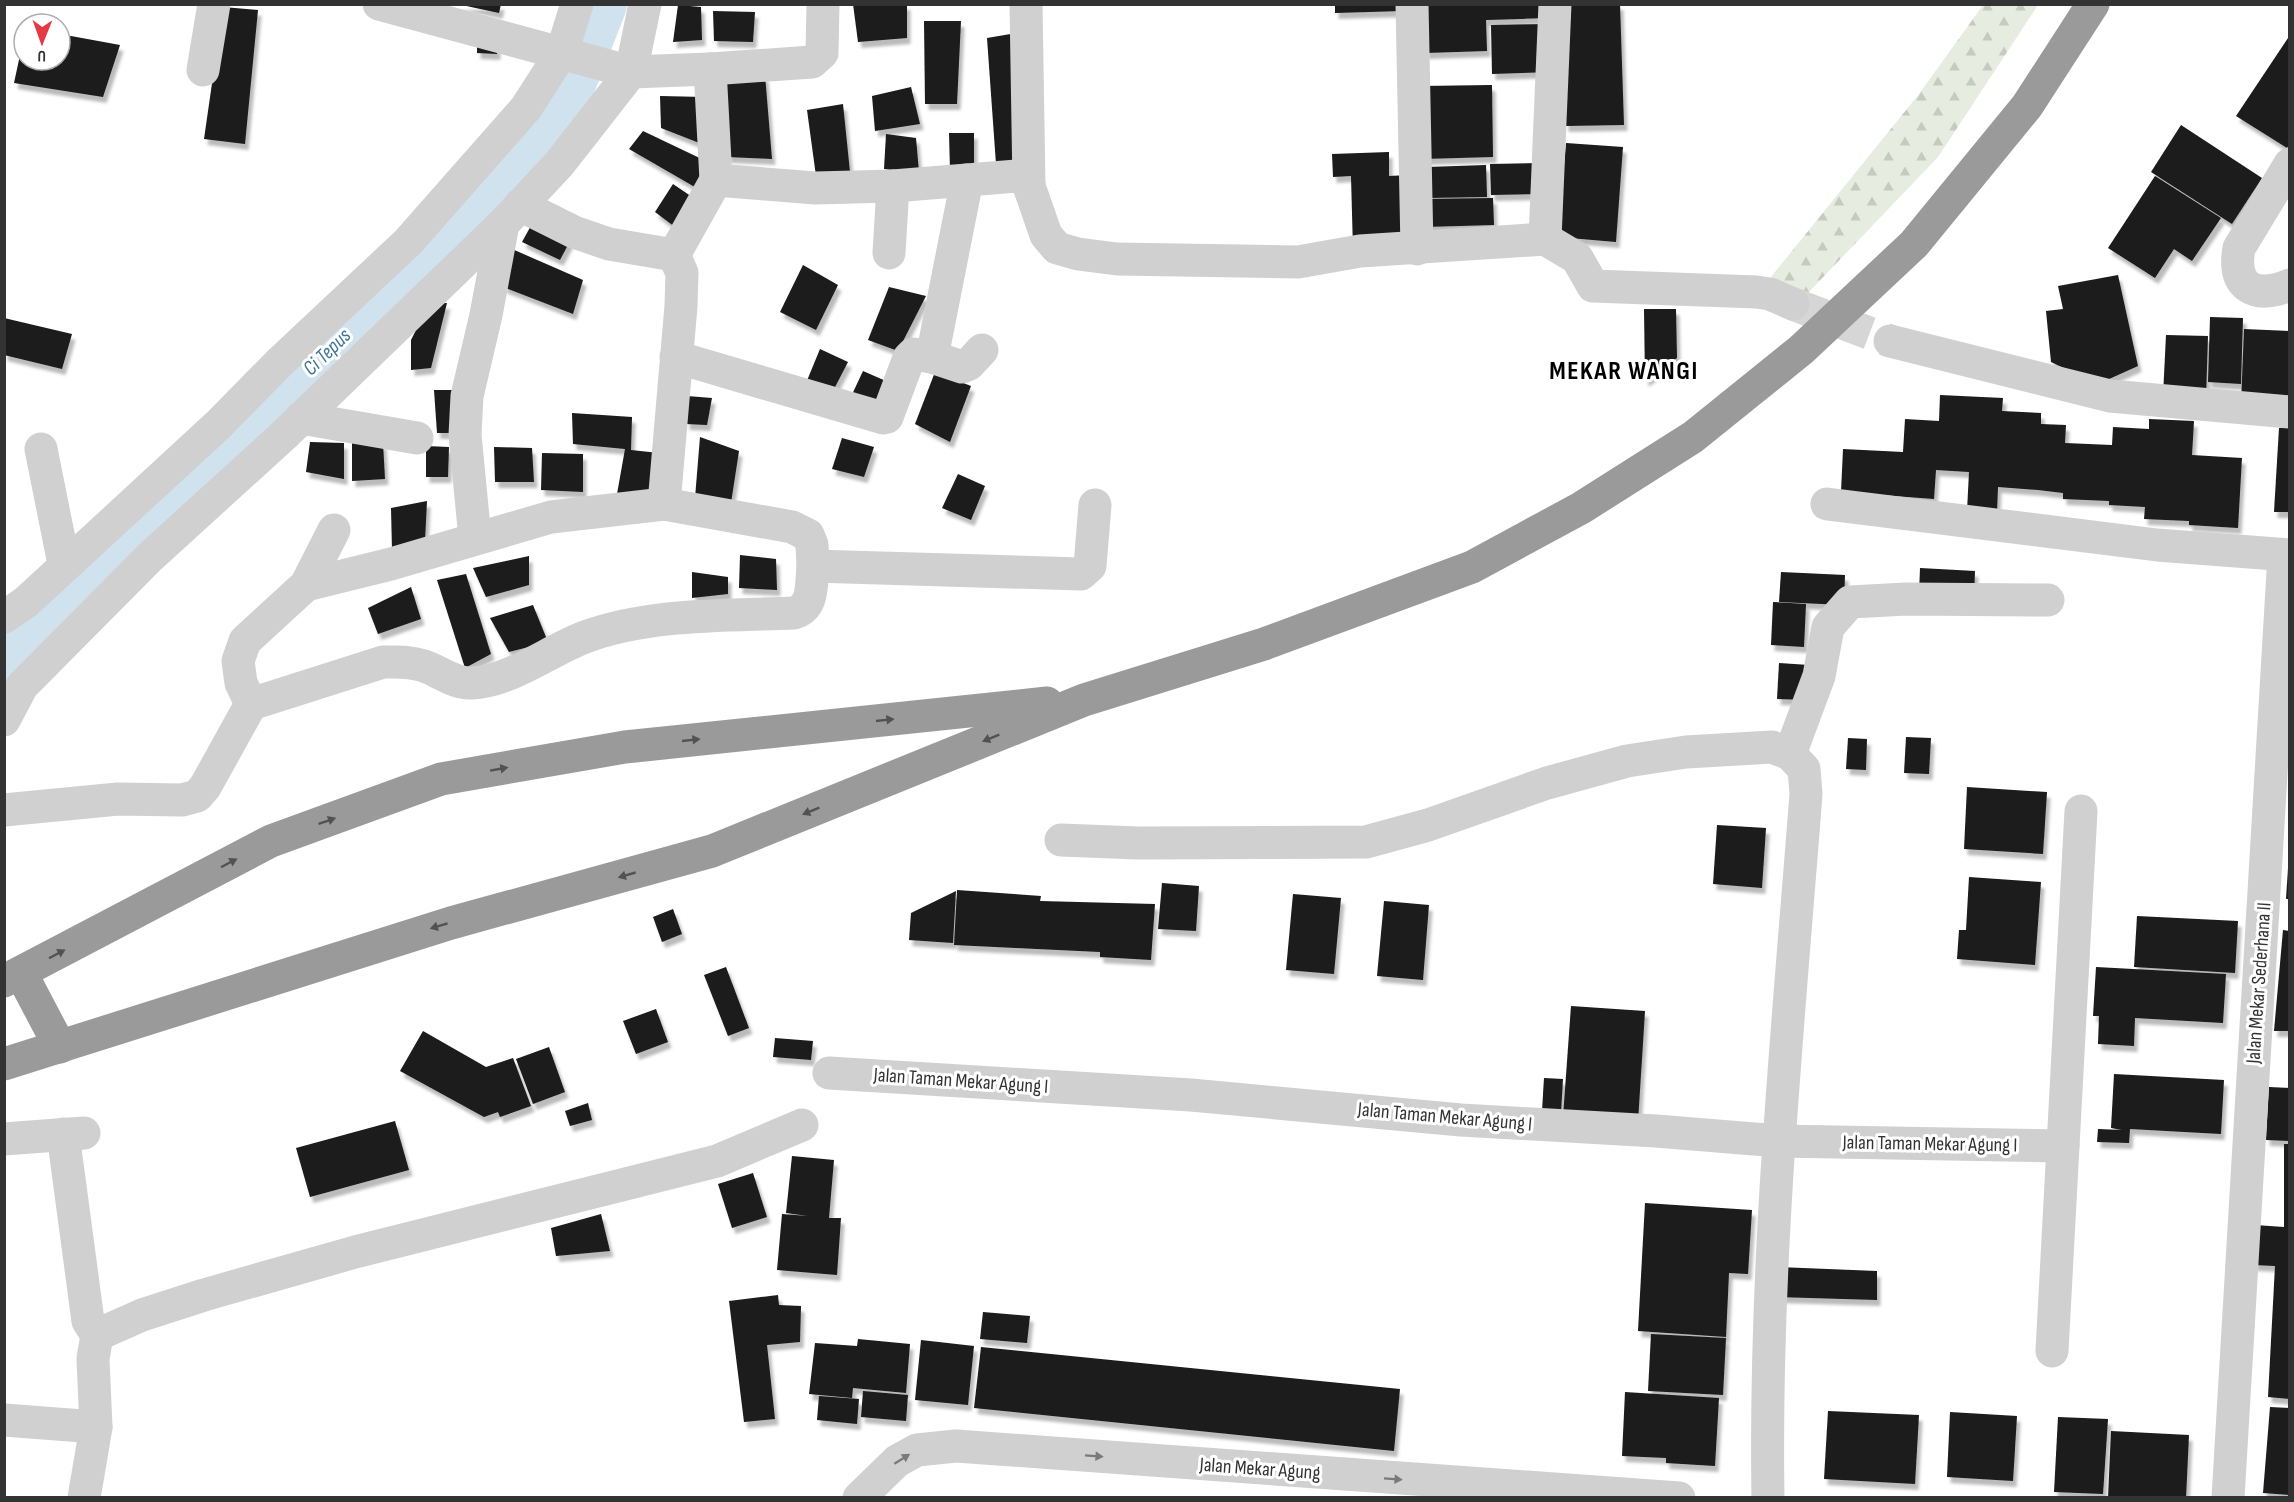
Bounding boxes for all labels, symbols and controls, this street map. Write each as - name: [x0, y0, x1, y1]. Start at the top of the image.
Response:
- north arrow: [12, 12, 72, 72]
- text: U: [37, 46, 46, 65]
- water label: Ci Tepus: [298, 323, 357, 381]
- district label: MEKAR WANGI: [1549, 356, 1699, 387]
- one-way arrow: [876, 715, 895, 725]
- one-way arrow: [982, 734, 1000, 743]
- one-way arrow: [682, 735, 701, 745]
- one-way arrow: [489, 764, 508, 773]
- one-way arrow: [801, 806, 819, 816]
- one-way arrow: [318, 816, 336, 826]
- one-way arrow: [221, 858, 238, 868]
- one-way arrow: [618, 871, 636, 880]
- street label: Jalan Mekar Sederhana II: [2241, 902, 2277, 1065]
- one-way arrow: [430, 922, 448, 931]
- one-way arrow: [48, 949, 65, 959]
- street label: Jalan Taman Mekar Agung I: [872, 1063, 1049, 1099]
- street label: Jalan Taman Mekar Agung I: [1356, 1097, 1533, 1137]
- street label: Jalan Taman Mekar Agung I: [1841, 1130, 2018, 1158]
- one-way arrow: [1085, 1452, 1104, 1461]
- one-way arrow: [894, 1453, 910, 1464]
- street label: Jalan Mekar Agung: [1198, 1453, 1321, 1485]
- one-way arrow: [1384, 1474, 1403, 1483]

